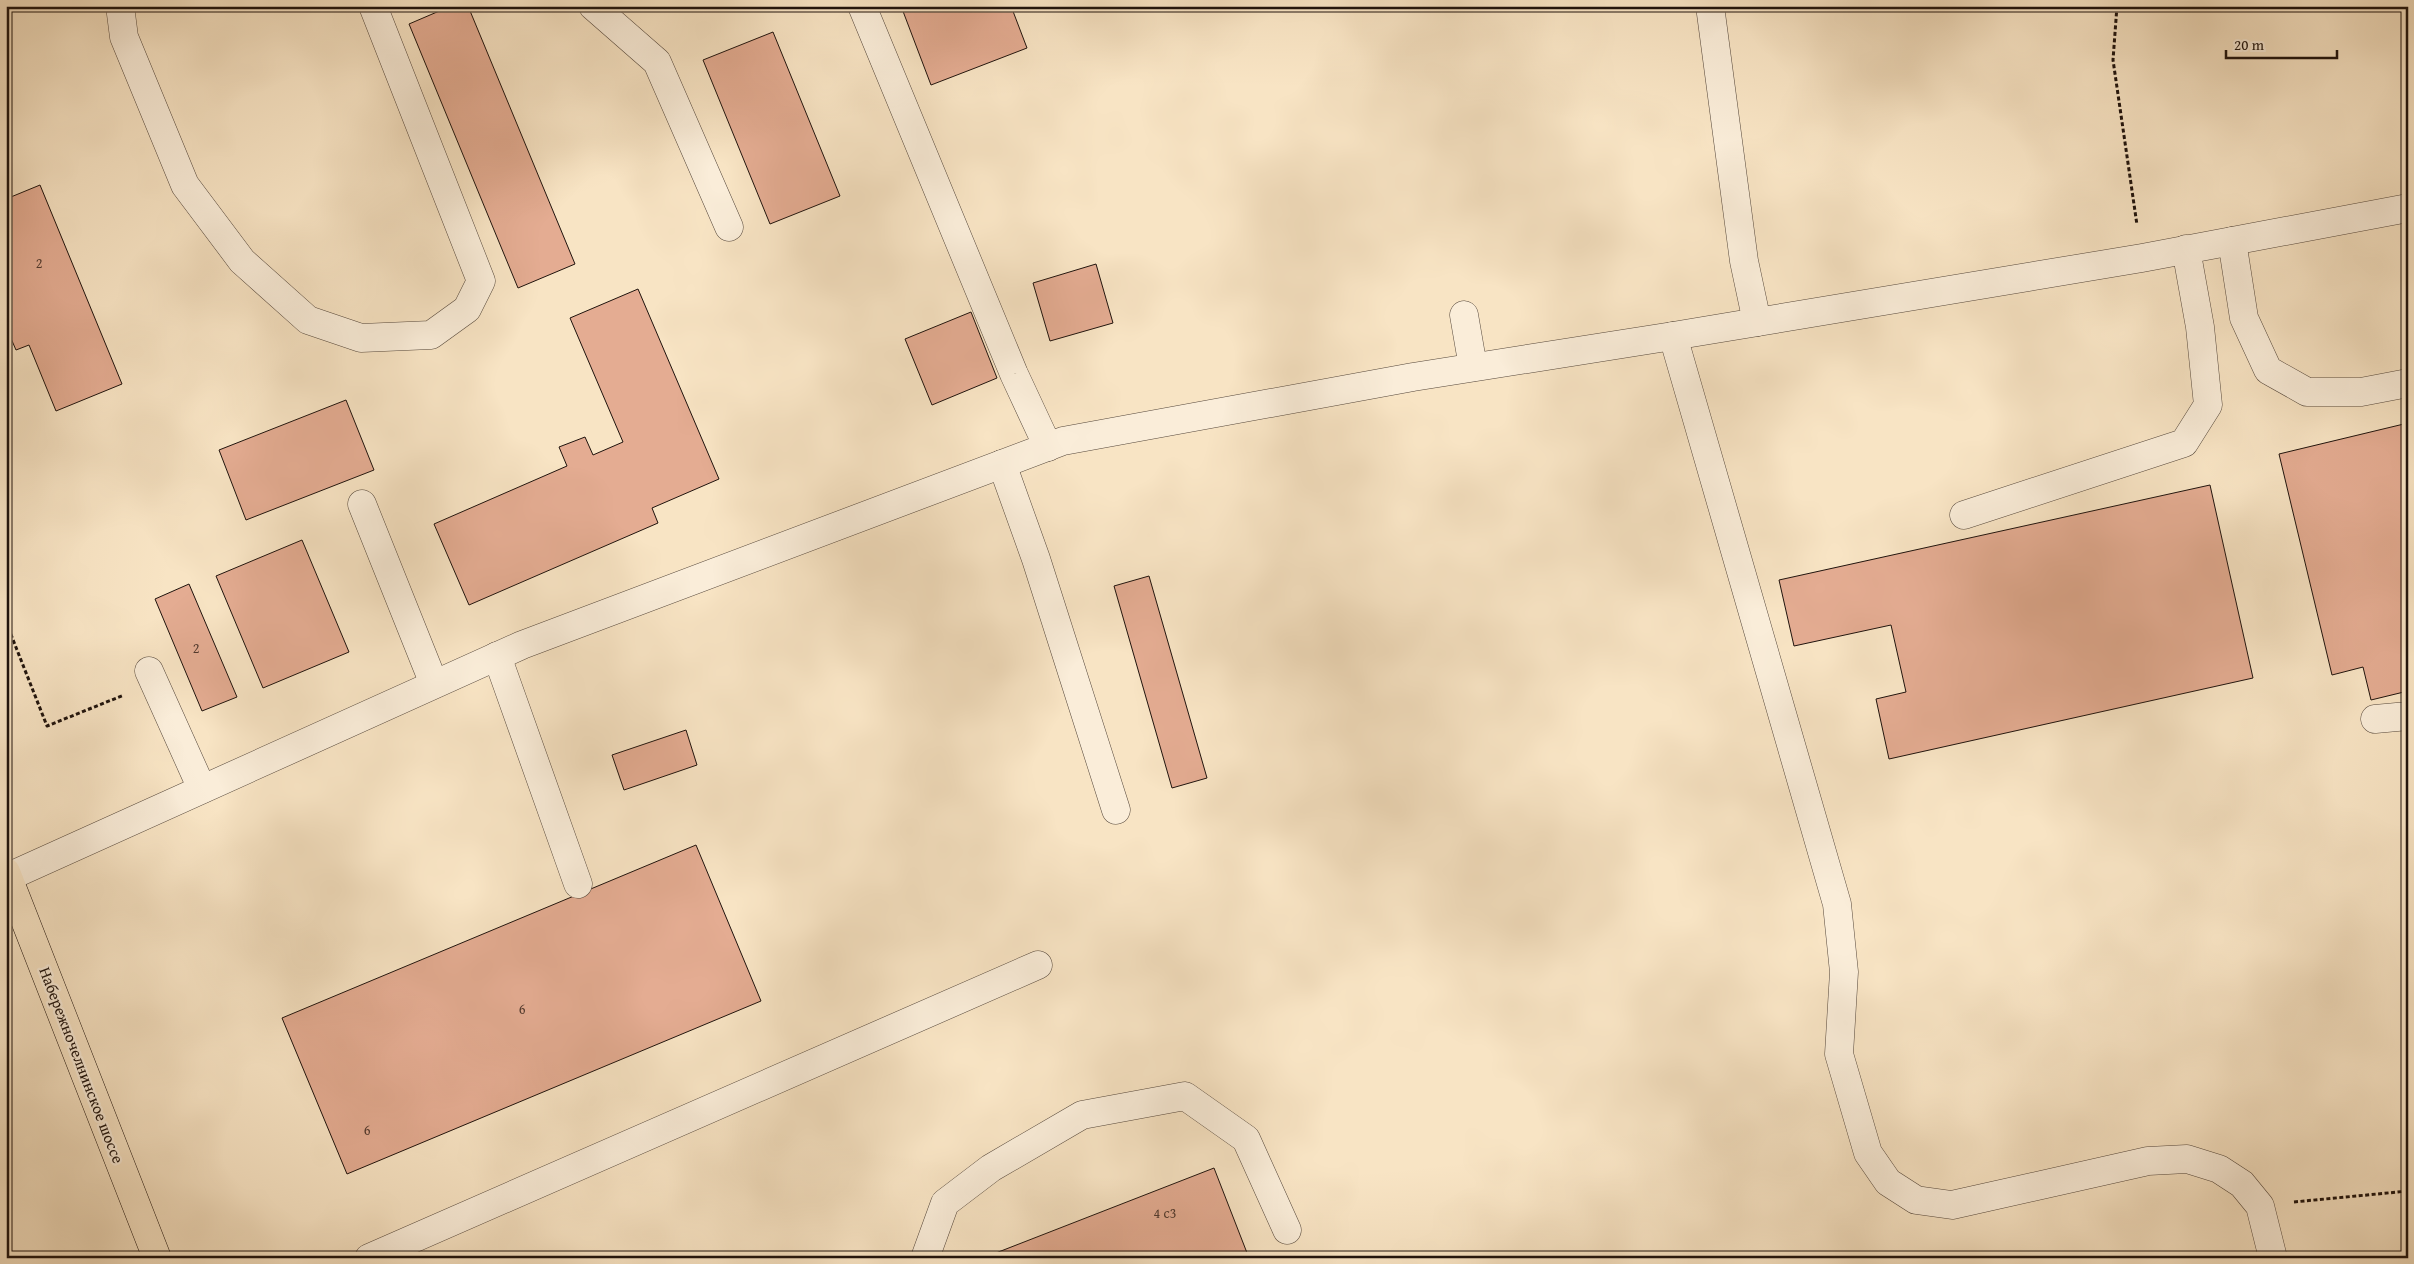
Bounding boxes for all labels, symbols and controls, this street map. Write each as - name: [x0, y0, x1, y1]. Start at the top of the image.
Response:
- scale bar: [2226, 28, 2338, 60]
- text: 20 m: [2234, 34, 2265, 55]
- house number: 2: [36, 253, 42, 273]
- house number: 2: [193, 638, 199, 658]
- street label: Набережночелнинское шоссе: [33, 963, 131, 1167]
- house number: 6: [519, 999, 526, 1019]
- house number: 6: [364, 1120, 371, 1140]
- house number: 4 с3: [1154, 1203, 1176, 1223]

